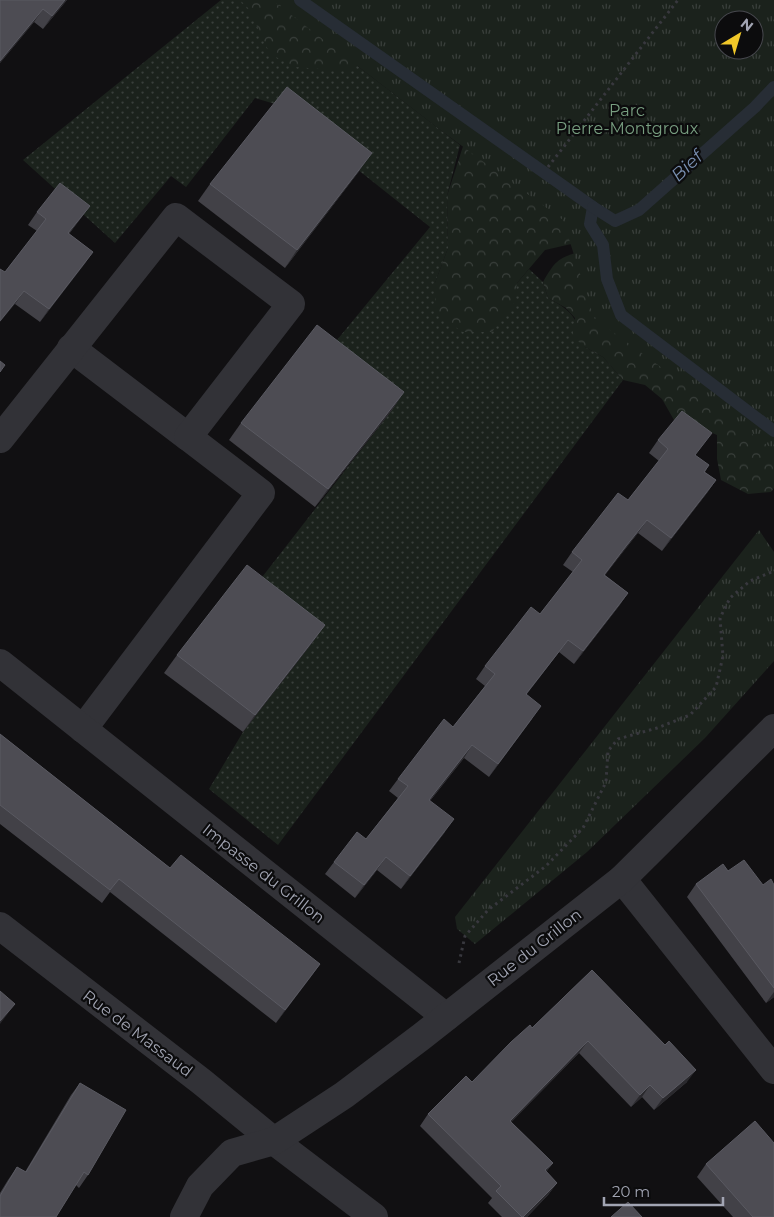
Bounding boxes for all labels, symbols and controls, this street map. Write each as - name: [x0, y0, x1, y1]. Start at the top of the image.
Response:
- north arrow: [714, 10, 764, 60]
- text: N: [737, 14, 757, 35]
- park label: Parc Pierre-Montgroux: [556, 101, 699, 138]
- water label: Bief: [667, 144, 710, 186]
- street label: Impasse du Grillon: [199, 820, 329, 927]
- street label: Rue du Grillon: [483, 905, 585, 990]
- street label: Rue de Massaud: [79, 986, 196, 1081]
- scale bar: [604, 1174, 723, 1206]
- text: 20 m: [612, 1182, 650, 1201]

